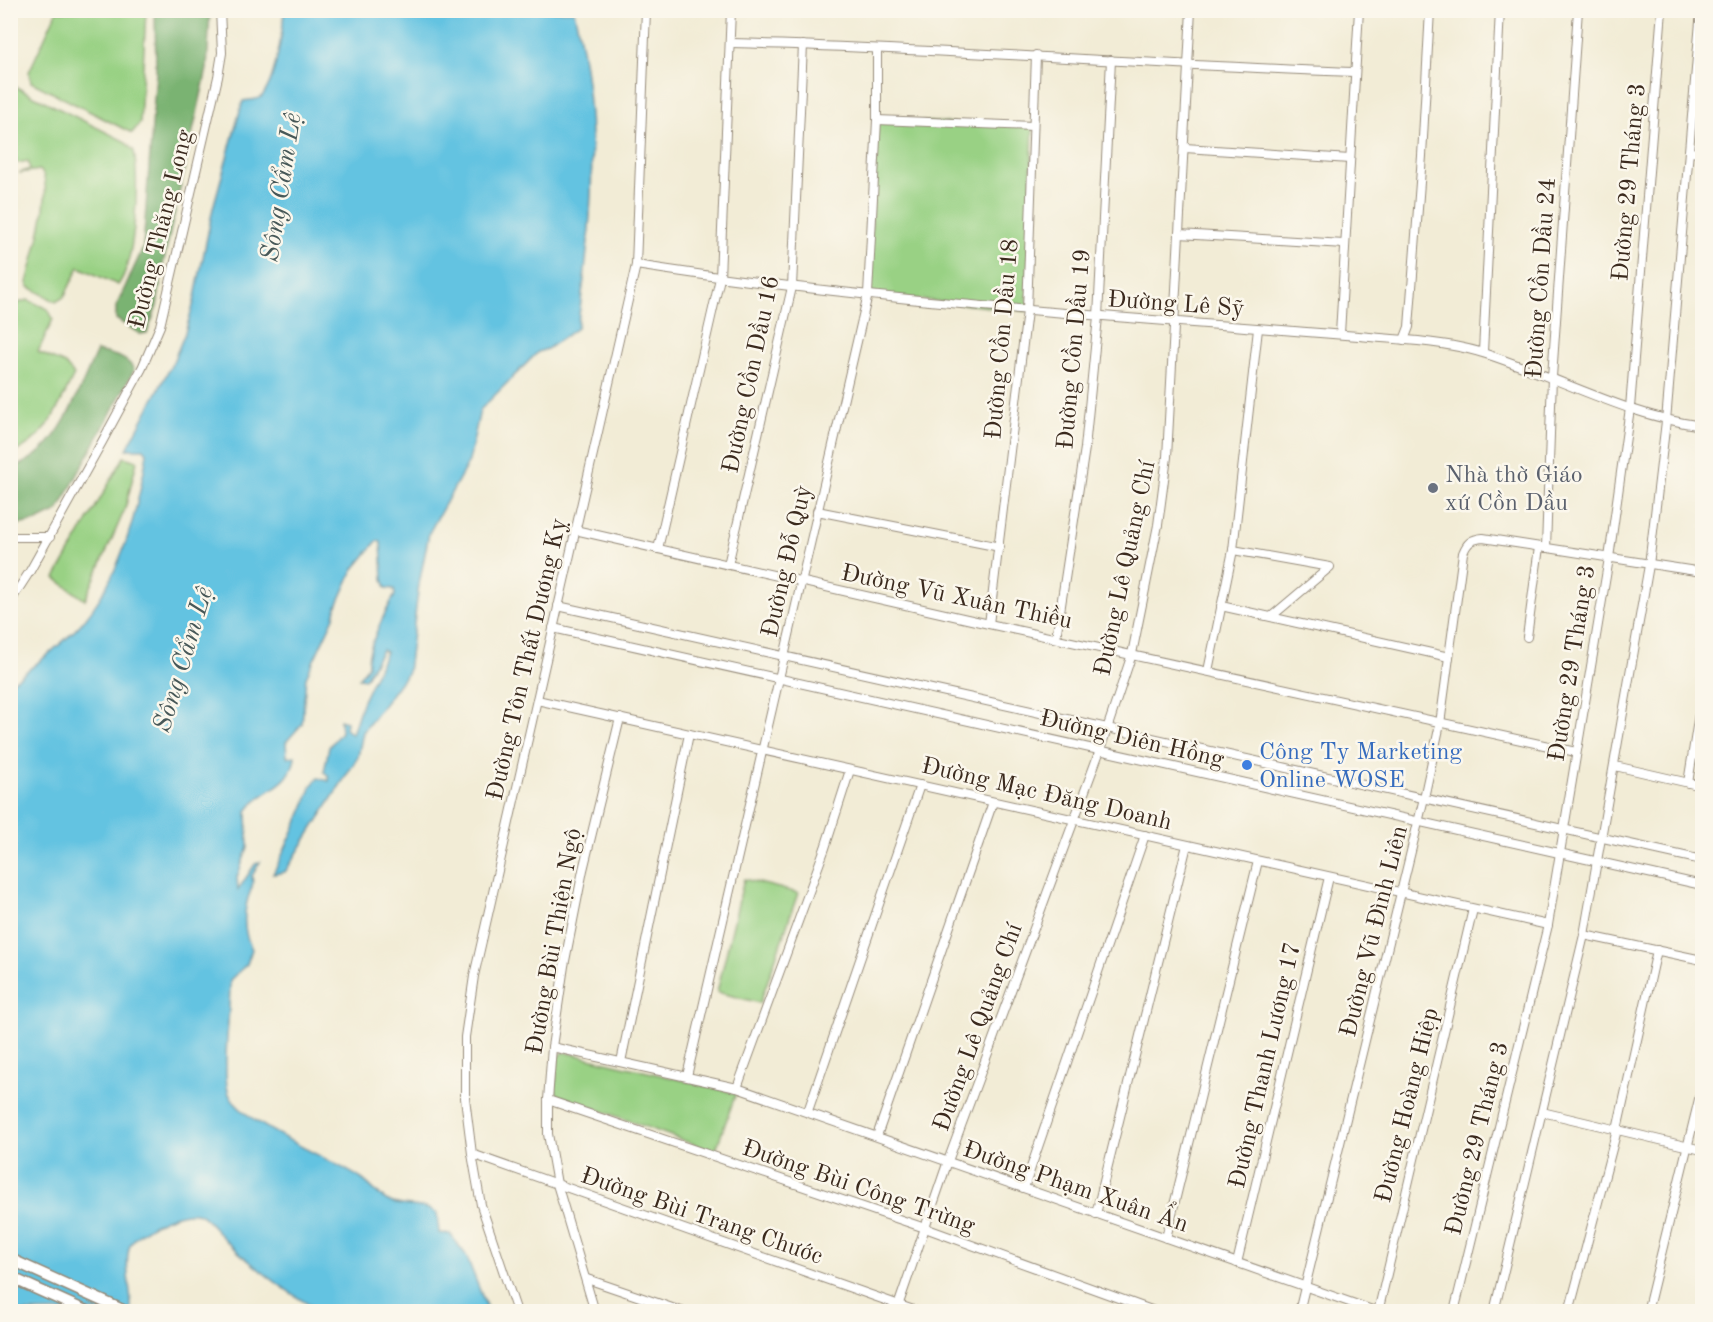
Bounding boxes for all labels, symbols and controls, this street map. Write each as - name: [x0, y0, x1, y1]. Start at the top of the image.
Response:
- street label: Đường 29 Tháng 3: [1609, 82, 1651, 282]
- water label: Sông Cẩm Lệ: [255, 110, 307, 264]
- street label: Đường Thăng Long: [126, 127, 198, 332]
- street label: Đường Cồn Dầu 24: [1521, 177, 1561, 379]
- street label: Đường Cồn Dầu 18: [980, 238, 1024, 441]
- street label: Đường Cồn Dầu 19: [1052, 248, 1096, 451]
- street label: Đường Cồn Dầu 16: [717, 273, 785, 475]
- street label: Đường Lê Sỹ: [1107, 288, 1245, 322]
- street label: Đường Lê Quảng Chí: [1091, 458, 1161, 678]
- place label: Nhà thờ Giáo xứ Cồn Dầu: [1445, 464, 1583, 516]
- marker: Nhà thờ Giáo xứ Cồn Dầu: [1426, 481, 1440, 495]
- street label: Đường Đỗ Quỳ: [757, 482, 817, 640]
- street label: Đường Tôn Thất Dương Kỵ: [483, 516, 572, 803]
- street label: Đường Vũ Xuân Thiều: [839, 560, 1075, 634]
- street label: Đường 29 Tháng 3: [1546, 563, 1600, 763]
- water label: Sông Cẩm Lệ: [148, 583, 218, 735]
- street label: Đường Diên Hồng: [1037, 705, 1227, 773]
- place label: Công Ty Marketing Online WOSE: [1259, 741, 1462, 793]
- street label: Đường Mạc Đăng Doanh: [919, 754, 1174, 835]
- marker: Công Ty Marketing Online WOSE: [1240, 758, 1254, 772]
- street label: Đường Vũ Đình Liên: [1337, 823, 1413, 1040]
- street label: Đường Bùi Thiện Ngộ: [523, 826, 587, 1056]
- street label: Đường Lê Quảng Chí: [930, 920, 1028, 1135]
- street label: Đường Thanh Lương 17: [1226, 940, 1306, 1191]
- street label: Đường Hoàng Hiệp: [1372, 1006, 1444, 1205]
- street label: Đường 29 Tháng 3: [1442, 1039, 1514, 1238]
- street label: Đường Phạm Xuân Ẩn: [960, 1131, 1193, 1238]
- street label: Đường Bùi Công Trừng: [739, 1137, 978, 1239]
- street label: Đường Bùi Trang Chước: [577, 1164, 825, 1270]

